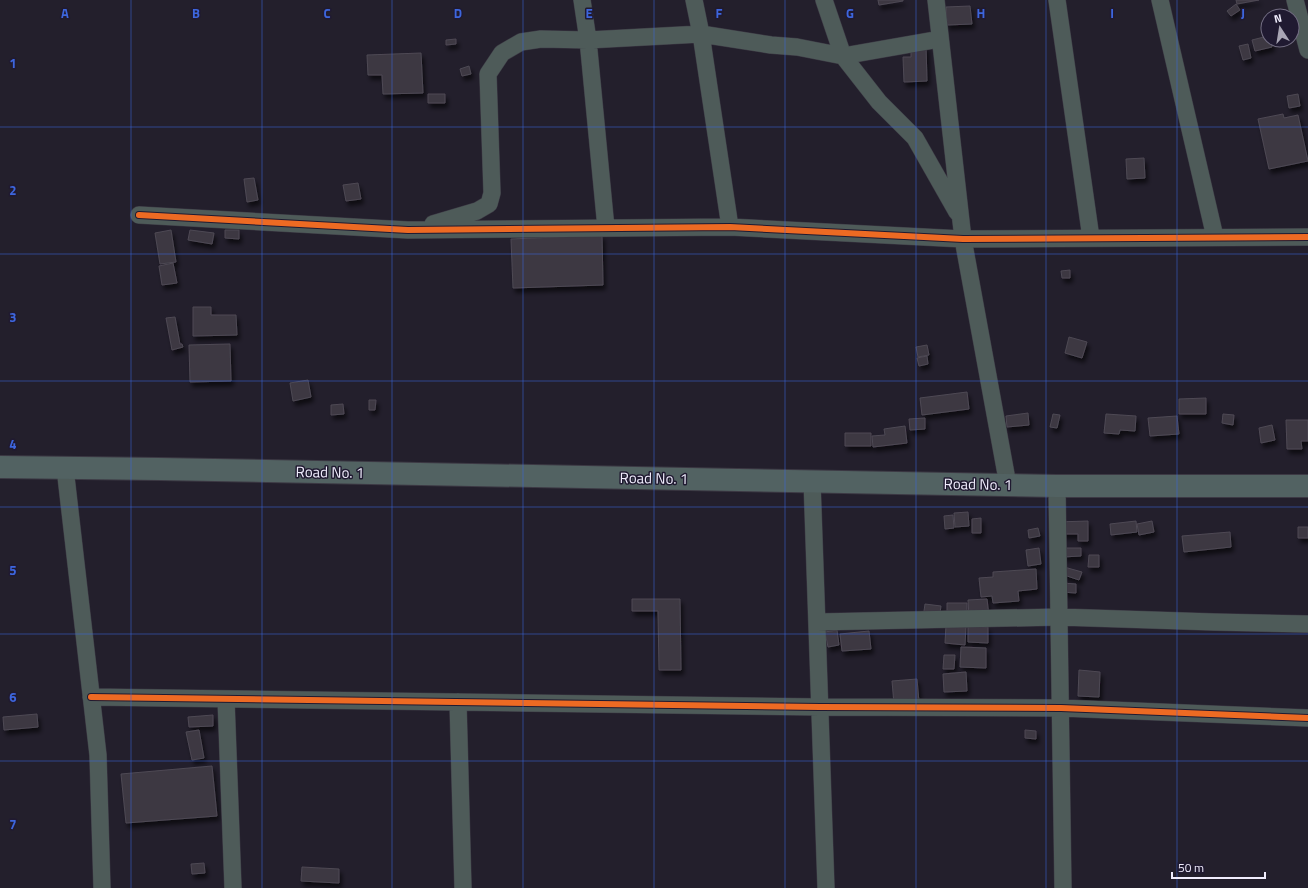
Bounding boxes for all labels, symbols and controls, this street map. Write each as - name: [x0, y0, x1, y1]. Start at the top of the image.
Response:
- text: A: [61, 3, 69, 23]
- text: B: [192, 3, 200, 23]
- text: C: [323, 3, 331, 23]
- text: D: [454, 3, 462, 23]
- text: E: [585, 3, 593, 23]
- text: F: [716, 3, 723, 23]
- text: G: [846, 3, 854, 23]
- text: H: [977, 3, 985, 23]
- text: I: [1110, 3, 1114, 23]
- text: J: [1241, 3, 1245, 23]
- north arrow: [1260, 8, 1300, 48]
- text: N: [1273, 10, 1283, 27]
- text: 1: [9, 53, 17, 73]
- text: 2: [9, 180, 17, 200]
- text: 3: [9, 307, 17, 327]
- text: 4: [9, 434, 17, 454]
- street label: Road No. 1: [295, 460, 365, 484]
- street label: Road No. 1: [619, 466, 689, 490]
- street label: Road No. 1: [943, 472, 1013, 496]
- text: 5: [9, 560, 17, 580]
- text: 6: [9, 687, 17, 707]
- text: 7: [9, 814, 17, 834]
- scale bar: [1172, 854, 1265, 880]
- text: 50 m: [1178, 858, 1204, 877]

